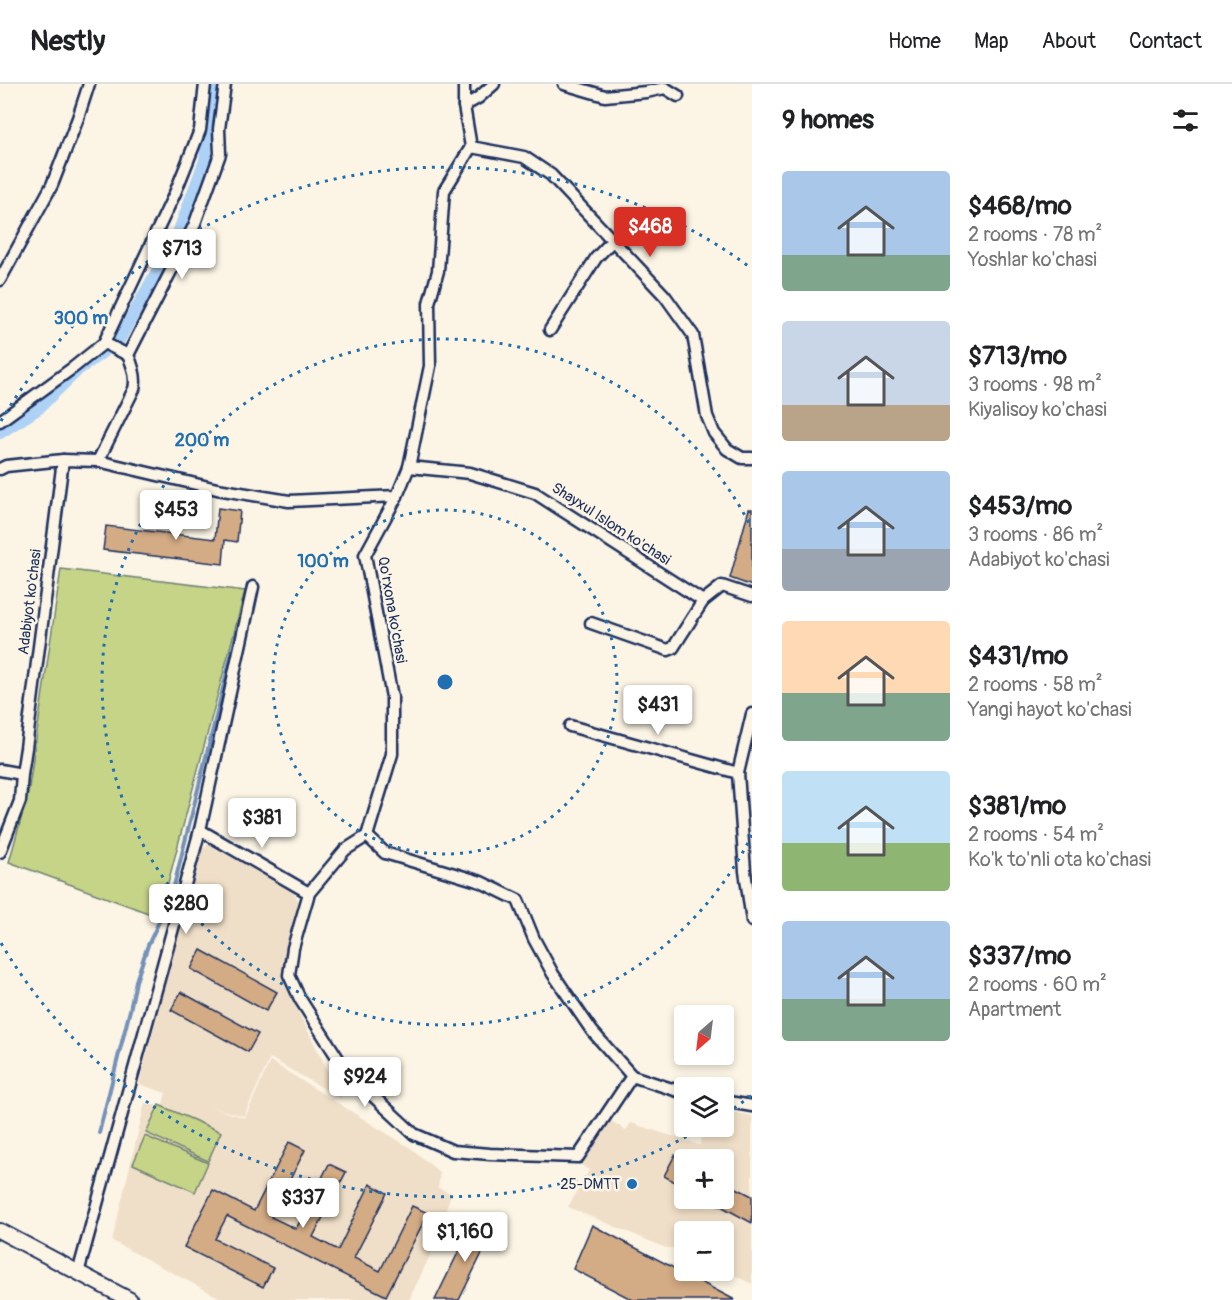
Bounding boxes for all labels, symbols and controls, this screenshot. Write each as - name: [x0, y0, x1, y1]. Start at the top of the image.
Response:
- text: Nestly: [30, 24, 105, 59]
- text: Home: [888, 28, 941, 55]
- text: Map: [974, 28, 1009, 55]
- text: About: [1042, 28, 1096, 55]
- text: Contact: [1129, 28, 1202, 55]
- text: 9 homes: [782, 104, 874, 136]
- icon: filters: [1169, 104, 1202, 137]
- text: $468/mo: [968, 190, 1072, 222]
- icon: home: [830, 195, 902, 267]
- pin: $468: [614, 207, 686, 258]
- text: $468: [628, 214, 672, 239]
- text: 2 rooms · 78 m²: [968, 222, 1102, 247]
- pin: $713: [146, 229, 218, 280]
- text: $713: [162, 236, 202, 261]
- text: Yoshlar ko'chasi: [968, 247, 1097, 272]
- text: 300 m: [54, 307, 108, 330]
- text: $713/mo: [968, 340, 1067, 372]
- icon: home: [830, 345, 902, 417]
- text: 3 rooms · 98 m²: [968, 372, 1102, 397]
- text: Kiyalisoy ko'chasi: [968, 397, 1107, 422]
- text: 200 m: [175, 429, 229, 452]
- street label: Shayxul Islom ko'chasi: [548, 478, 674, 570]
- pin: $453: [140, 490, 212, 541]
- text: $453/mo: [968, 490, 1072, 522]
- icon: home: [830, 495, 902, 567]
- text: $453: [154, 497, 198, 522]
- text: 3 rooms · 86 m²: [968, 522, 1103, 547]
- text: Adabiyot ko'chasi: [968, 547, 1110, 572]
- street label: Adabiyot ko'chasi: [14, 548, 46, 656]
- text: 100 m: [297, 550, 349, 573]
- street label: Qo'rxona ko'chasi: [373, 555, 411, 665]
- text: $431/mo: [968, 640, 1068, 672]
- icon: home: [830, 645, 902, 717]
- centre of rings: [435, 672, 455, 692]
- text: 2 rooms · 58 m²: [968, 672, 1103, 697]
- pin: $431: [622, 685, 694, 736]
- text: $431: [637, 692, 679, 717]
- text: Yangi hayot ko'chasi: [968, 697, 1132, 722]
- text: $381/mo: [968, 790, 1066, 822]
- icon: home: [830, 795, 902, 867]
- pin: $381: [226, 798, 298, 849]
- text: $381: [242, 805, 282, 830]
- text: 2 rooms · 54 m²: [968, 822, 1104, 847]
- text: Ko'k to'nli ota ko'chasi: [968, 847, 1151, 872]
- pin: $280: [150, 884, 222, 935]
- text: $280: [163, 891, 209, 916]
- text: $337/mo: [968, 940, 1071, 972]
- icon: home: [830, 945, 902, 1017]
- text: 2 rooms · 60 m²: [968, 972, 1107, 997]
- text: Apartment: [968, 997, 1061, 1022]
- north arrow: [674, 1005, 734, 1065]
- map controls: [674, 1005, 734, 1281]
- pin: $924: [329, 1057, 401, 1108]
- text: $924: [343, 1064, 387, 1089]
- button: layers: [674, 1077, 734, 1137]
- button: +: [674, 1149, 734, 1209]
- place label: 25-DMTT: [560, 1175, 620, 1194]
- marker: 25-DMTT: [625, 1177, 639, 1191]
- pin: $337: [267, 1178, 339, 1229]
- text: $337: [281, 1185, 325, 1210]
- pin: $1,160: [416, 1212, 514, 1263]
- text: $1,160: [437, 1219, 493, 1244]
- button: −: [674, 1221, 734, 1281]

